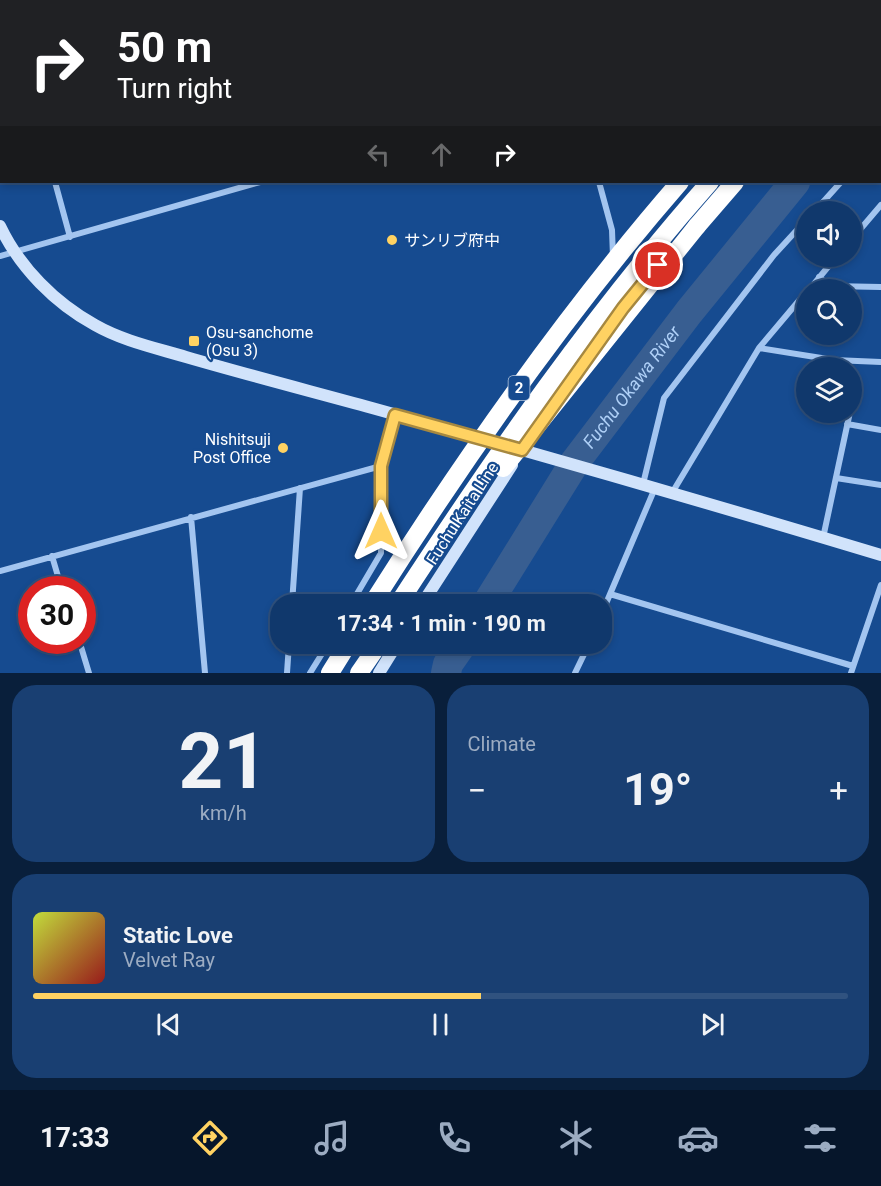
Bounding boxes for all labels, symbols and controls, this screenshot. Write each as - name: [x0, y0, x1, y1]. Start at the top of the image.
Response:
- text: 50 m: [117, 23, 212, 72]
- icon: right: [18, 24, 96, 102]
- text: Turn right: [117, 73, 232, 105]
- icon: left: [362, 138, 395, 171]
- icon: ahead: [425, 138, 458, 171]
- icon: right: [488, 138, 521, 171]
- map controls: [796, 201, 862, 423]
- button: sound: [796, 201, 862, 267]
- place label: サンリブ府中: [404, 231, 500, 250]
- marker: サンリブ府中: [385, 233, 399, 247]
- pin: [632, 239, 683, 290]
- icon: arrive: [641, 248, 674, 281]
- button: search: [796, 279, 862, 345]
- water label: Fuchu Okawa River: [578, 321, 685, 452]
- place label: Osu-sanchome (Osu 3): [206, 323, 313, 360]
- marker: Osu-sanchome (Osu 3): [187, 334, 201, 348]
- button: layers: [796, 357, 862, 423]
- road number: 2: [508, 376, 530, 400]
- place label: Nishitsuji Post Office: [193, 430, 271, 467]
- marker: Nishitsuji Post Office: [276, 441, 290, 455]
- street label: Fuchu Kaita Line: [422, 459, 502, 568]
- position arrow: [349, 499, 413, 563]
- speed limit sign: 30: [18, 576, 96, 654]
- text: 17:34 · 1 min · 190 m: [336, 611, 546, 636]
- text: 21: [178, 716, 268, 807]
- text: Climate: [468, 732, 536, 756]
- text: 19°: [623, 763, 692, 816]
- text: −: [468, 771, 486, 810]
- text: +: [829, 771, 848, 810]
- text: km/h: [200, 801, 247, 825]
- text: Static Love: [123, 923, 233, 948]
- text: Velvet Ray: [123, 948, 215, 972]
- icon: previous: [152, 1008, 185, 1041]
- icon: pause: [424, 1008, 457, 1041]
- icon: next: [696, 1008, 729, 1041]
- icon: directions: [189, 1117, 231, 1159]
- icon: music: [311, 1117, 353, 1159]
- icon: phone: [433, 1117, 475, 1159]
- icon: climate: [555, 1117, 597, 1159]
- icon: car: [677, 1117, 719, 1159]
- icon: filters: [799, 1117, 841, 1159]
- text: 17:33: [40, 1122, 110, 1154]

